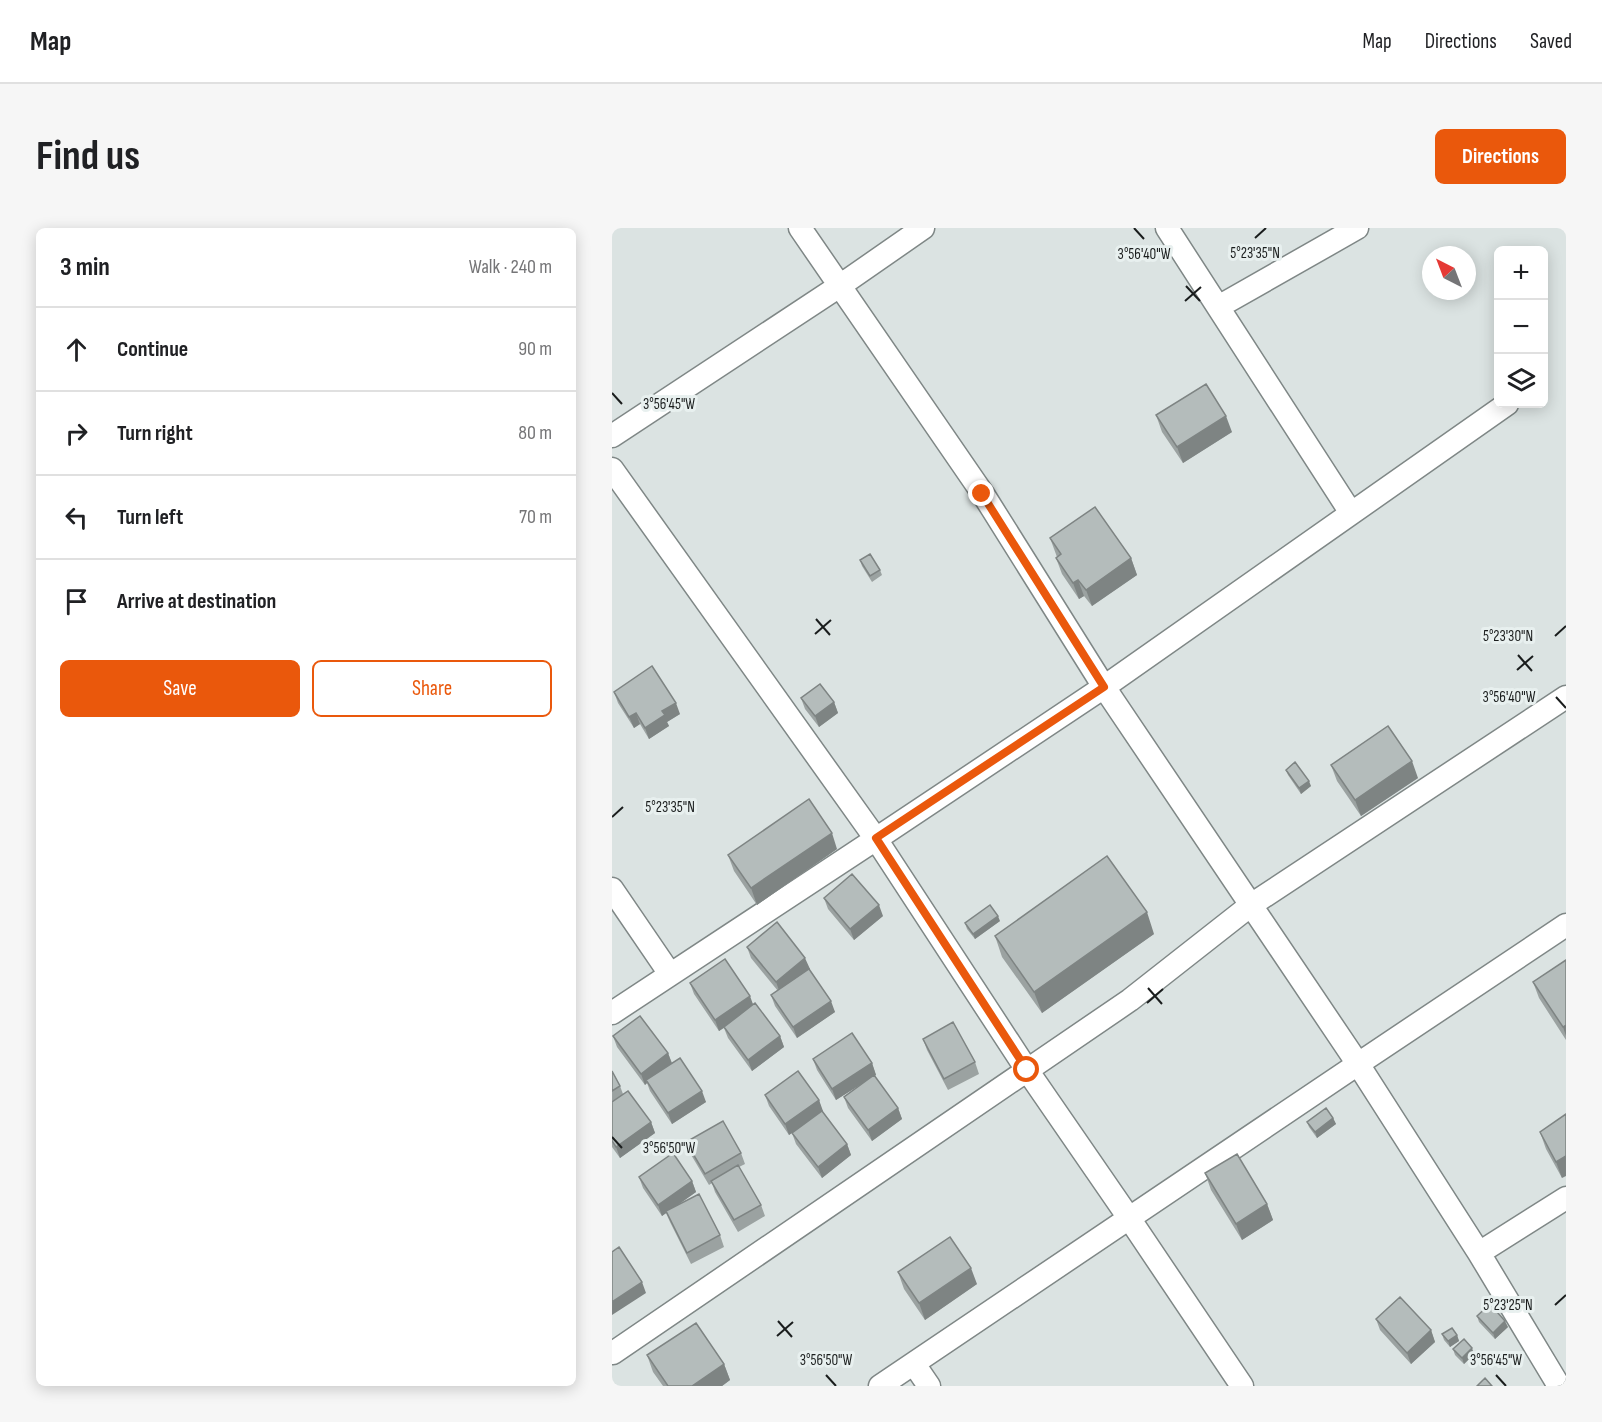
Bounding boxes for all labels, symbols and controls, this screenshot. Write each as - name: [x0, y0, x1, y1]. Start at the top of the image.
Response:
- text: Map: [30, 25, 71, 58]
- text: Map: [1362, 29, 1392, 54]
- text: Directions: [1425, 29, 1497, 54]
- text: Saved: [1530, 29, 1572, 54]
- button: Directions: [1435, 129, 1566, 184]
- text: Find us: [36, 131, 140, 182]
- text: 5°23'35"N: [1230, 244, 1280, 263]
- text: 3°56'40"W: [1118, 245, 1171, 264]
- north arrow: [1422, 246, 1476, 300]
- map controls: [1494, 246, 1548, 408]
- button: +: [1494, 246, 1548, 300]
- text: 3 min: [60, 252, 110, 283]
- text: Walk · 240 m: [469, 255, 552, 279]
- button: −: [1494, 300, 1548, 354]
- icon: ahead: [60, 333, 93, 366]
- text: Continue: [117, 336, 188, 363]
- text: 90 m: [518, 337, 552, 361]
- button: layers: [1494, 354, 1548, 408]
- text: 3°56'45"W: [643, 395, 695, 414]
- icon: right: [60, 417, 93, 450]
- text: Turn right: [117, 420, 193, 447]
- text: 80 m: [518, 421, 552, 445]
- route end: [968, 480, 994, 506]
- icon: left: [60, 501, 93, 534]
- text: Turn left: [117, 504, 183, 531]
- text: 70 m: [519, 505, 552, 529]
- icon: arrive: [60, 585, 93, 618]
- text: Arrive at destination: [117, 588, 276, 615]
- text: 5°23'30"N: [1483, 627, 1533, 646]
- button: Save: [60, 660, 300, 717]
- button: Share: [312, 660, 552, 717]
- text: 3°56'40"W: [1483, 688, 1536, 707]
- text: 5°23'35"N: [645, 798, 695, 817]
- route start: [1013, 1056, 1039, 1082]
- text: 3°56'50"W: [643, 1139, 696, 1158]
- text: 5°23'25"N: [1483, 1296, 1533, 1315]
- text: 3°56'50"W: [800, 1351, 853, 1370]
- text: 3°56'45"W: [1470, 1351, 1522, 1370]

